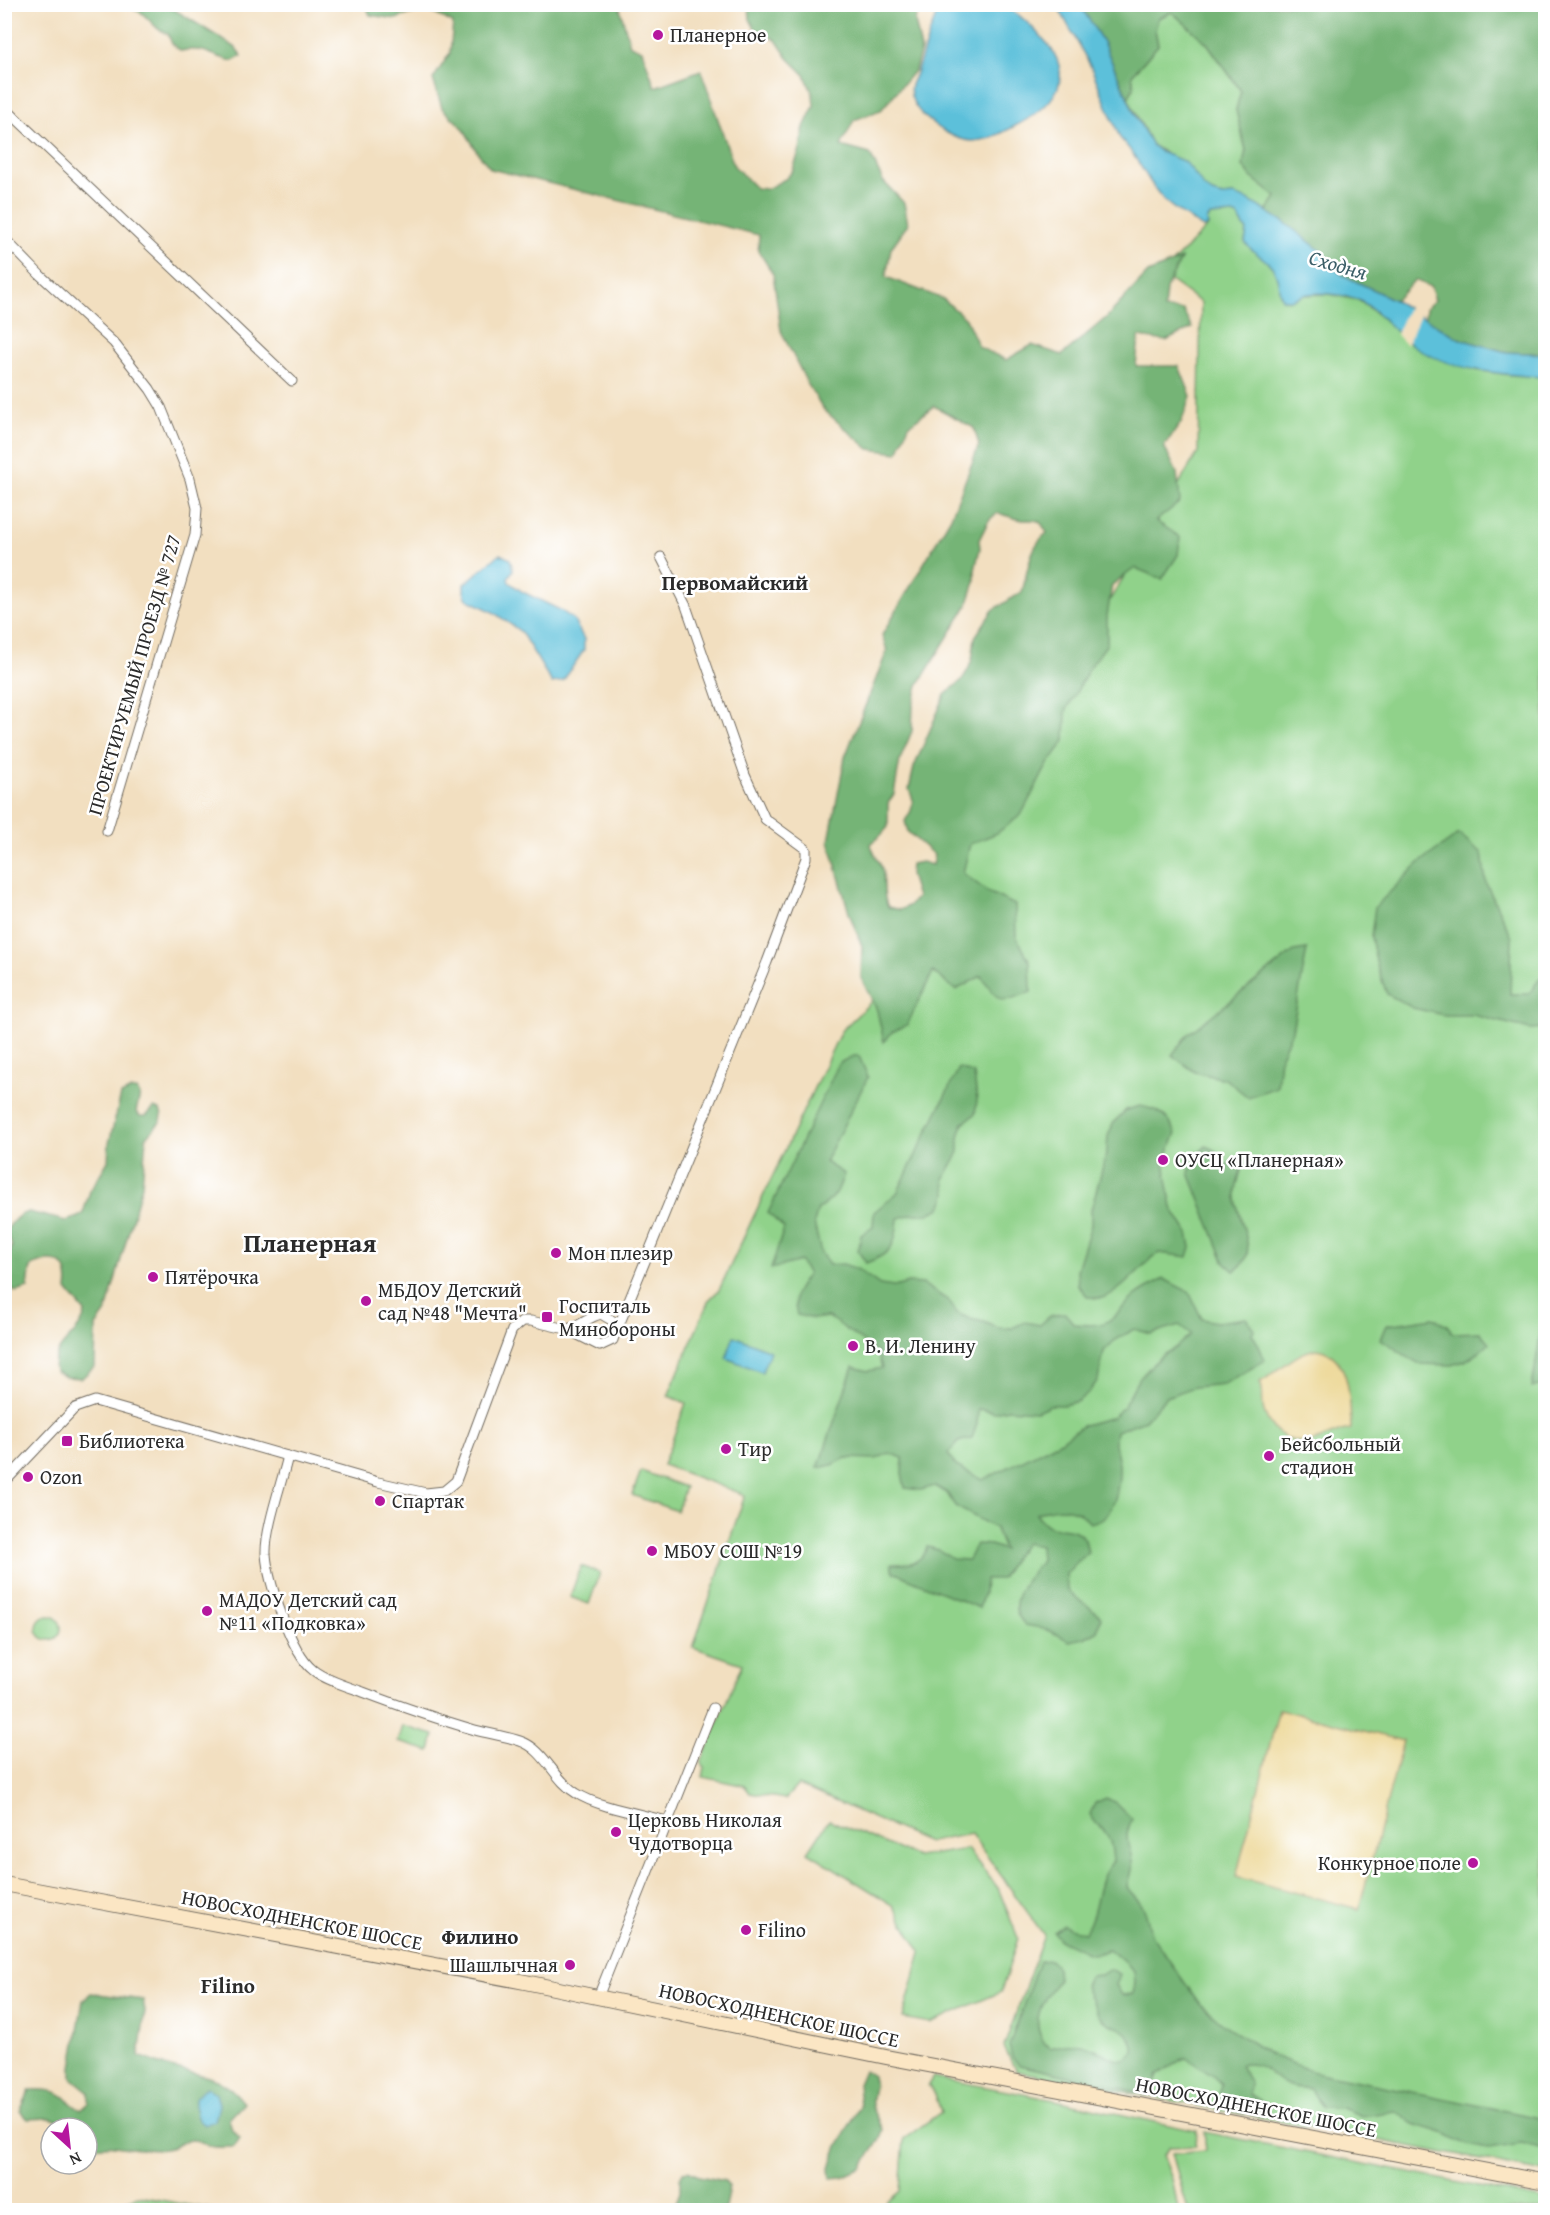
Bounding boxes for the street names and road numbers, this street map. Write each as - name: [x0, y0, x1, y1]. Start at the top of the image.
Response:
- street label: ПРОЕКТИРУЕМЫЙ ПРОЕЗД № 727: [80, 531, 188, 819]
- street label: НОВОСХОДНЕНСКОЕ ШОССЕ: [179, 1882, 425, 1957]
- street label: НОВОСХОДНЕНСКОЕ ШОССЕ: [657, 1975, 902, 2054]
- street label: НОВОСХОДНЕНСКОЕ ШОССЕ: [1133, 2069, 1379, 2144]

